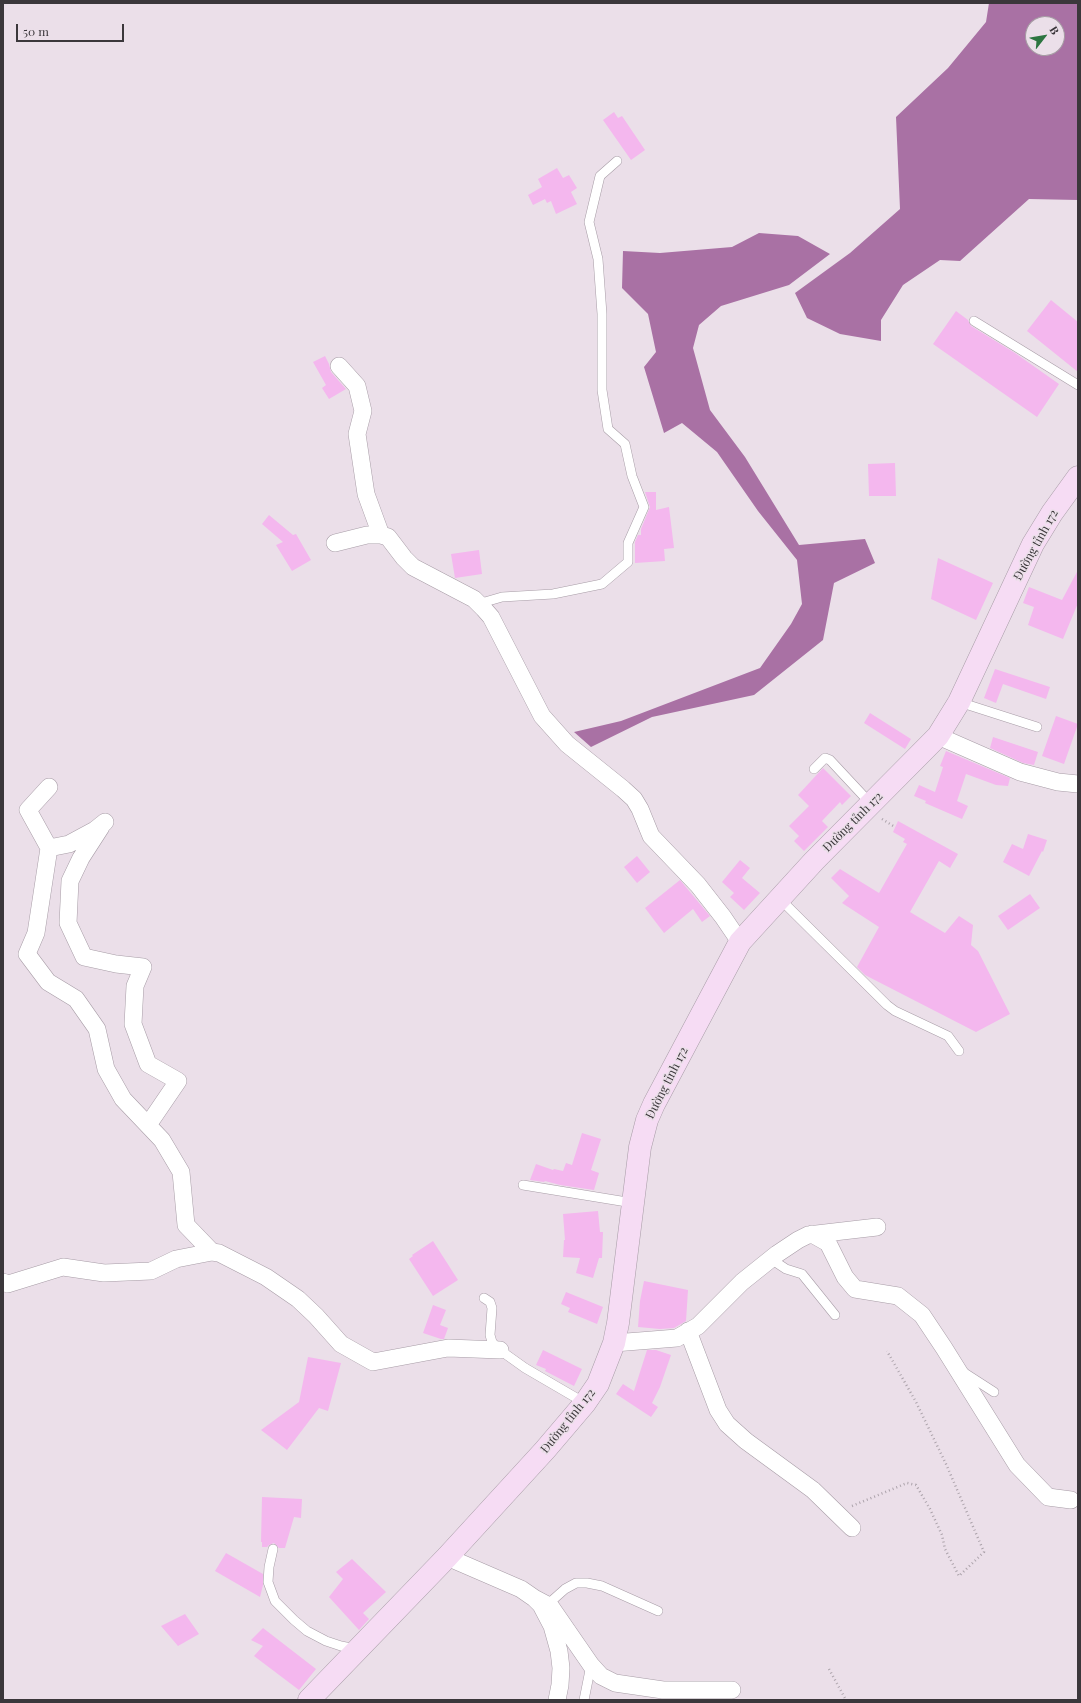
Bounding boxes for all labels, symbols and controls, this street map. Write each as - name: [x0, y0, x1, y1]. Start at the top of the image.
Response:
- scale bar: [18, 16, 126, 42]
- north arrow: [1025, 16, 1065, 56]
- text: 50 m: [23, 23, 49, 39]
- text: B: [1047, 23, 1063, 37]
- street label: Đường tỉnh 172: [1011, 507, 1061, 583]
- street label: Đường tỉnh 172: [820, 789, 886, 855]
- street label: Đường tỉnh 172: [643, 1045, 691, 1121]
- street label: Đường tỉnh 172: [538, 1386, 598, 1456]

